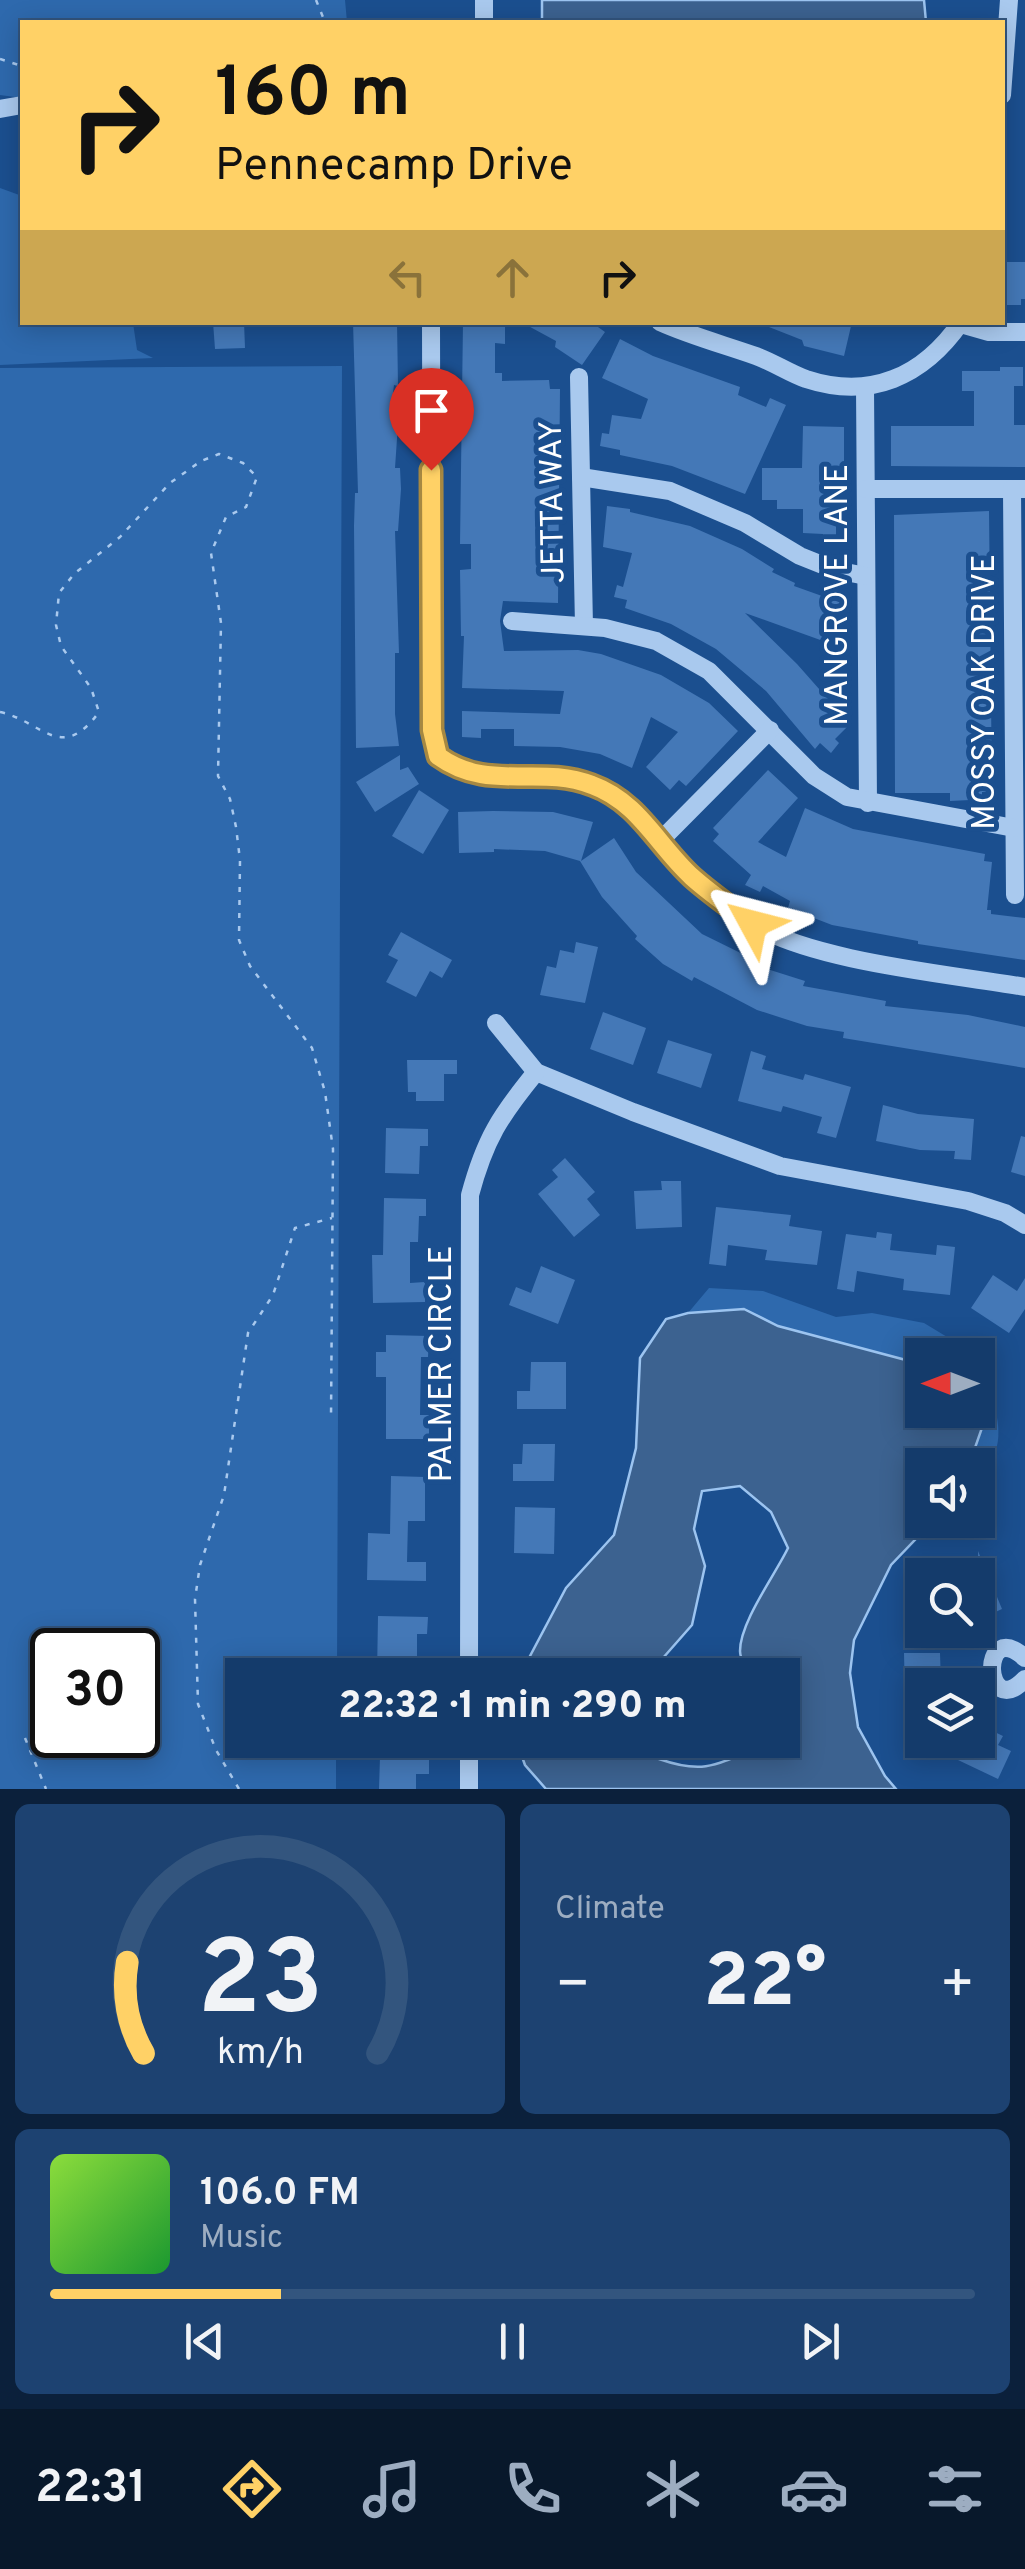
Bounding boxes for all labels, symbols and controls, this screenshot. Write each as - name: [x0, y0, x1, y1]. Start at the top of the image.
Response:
- text: 160 m: [215, 52, 411, 141]
- icon: right: [50, 60, 180, 190]
- text: Pennecamp Drive: [215, 139, 573, 196]
- icon: left: [380, 250, 435, 305]
- icon: ahead: [485, 250, 540, 305]
- icon: right: [590, 250, 645, 305]
- pin: [389, 368, 474, 471]
- icon: arrive: [404, 383, 459, 438]
- street label: JETTA WAY: [533, 420, 575, 584]
- street label: MANGROVE LANE: [819, 464, 859, 726]
- street label: MOSSY OAK DRIVE: [966, 554, 1006, 830]
- position arrow: [701, 872, 805, 976]
- street label: PALMER CIRCLE: [423, 1246, 463, 1482]
- north arrow: [905, 1338, 995, 1428]
- map controls: [905, 1338, 995, 1758]
- button: sound: [905, 1448, 995, 1538]
- button: search: [905, 1558, 995, 1648]
- speed limit sign: 30: [30, 1628, 160, 1758]
- button: layers: [905, 1668, 995, 1758]
- text: 22:32 · 1 min · 290 m: [338, 1683, 687, 1732]
- text: Climate: [555, 1890, 665, 1930]
- text: 23: [197, 1919, 323, 2051]
- text: 22°: [703, 1938, 827, 2033]
- text: −: [555, 1952, 590, 2022]
- text: +: [940, 1952, 975, 2022]
- text: km/h: [217, 2031, 303, 2077]
- text: 106.0 FM: [200, 2170, 360, 2219]
- text: Music: [200, 2219, 283, 2259]
- icon: previous: [177, 2314, 232, 2369]
- icon: pause: [485, 2314, 540, 2369]
- icon: next: [793, 2314, 848, 2369]
- icon: directions: [217, 2454, 287, 2524]
- icon: music: [357, 2454, 427, 2524]
- icon: phone: [498, 2454, 568, 2524]
- icon: climate: [638, 2454, 708, 2524]
- icon: car: [779, 2454, 849, 2524]
- icon: filters: [920, 2454, 990, 2524]
- text: 22:31: [35, 2461, 146, 2518]

